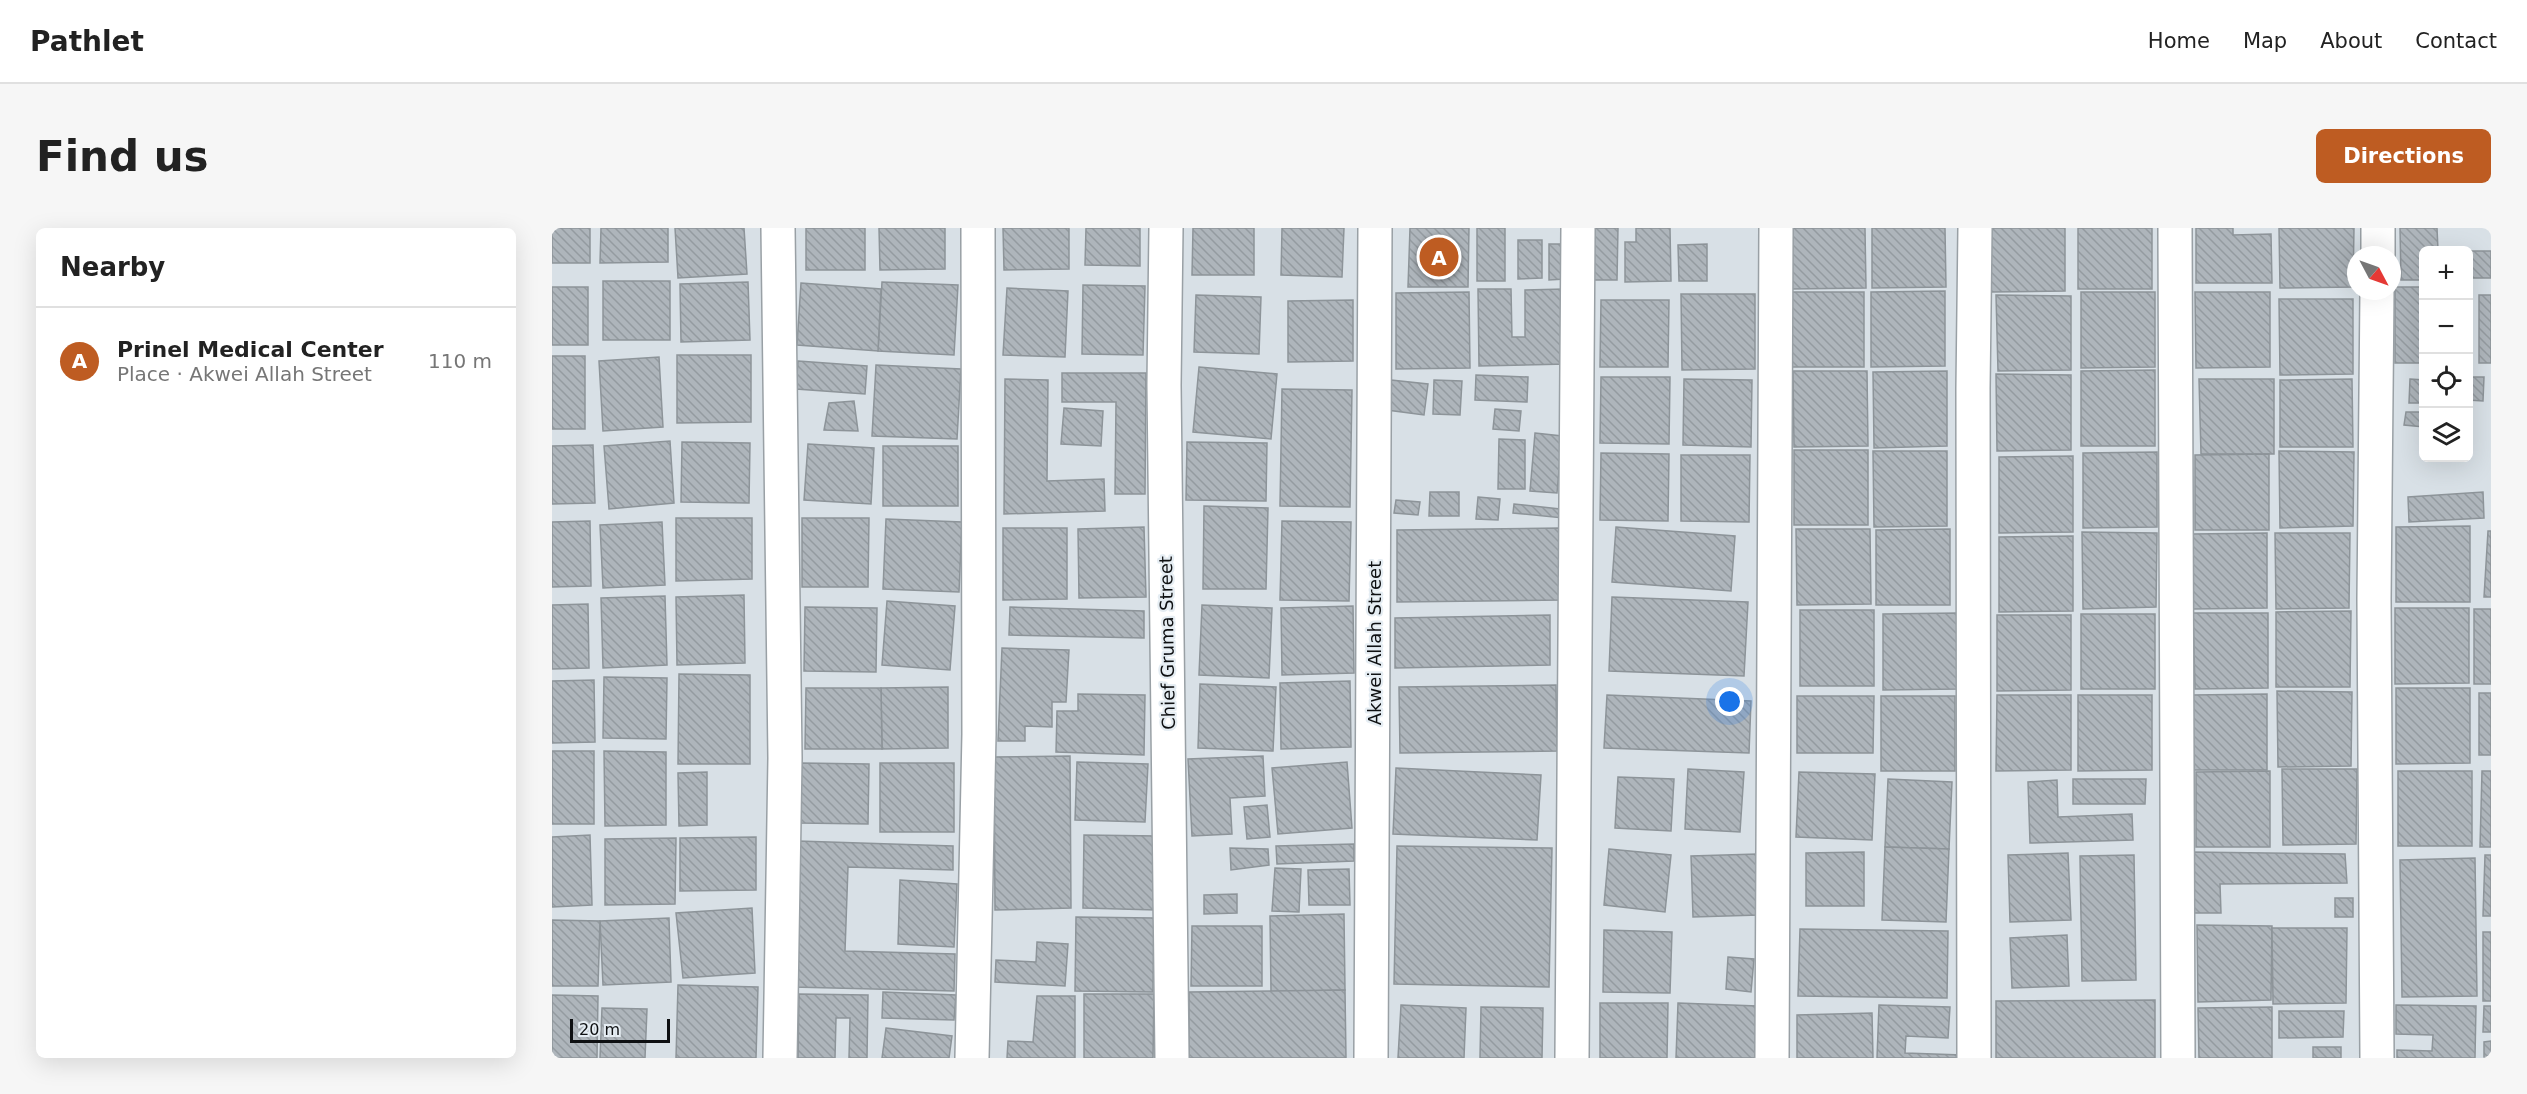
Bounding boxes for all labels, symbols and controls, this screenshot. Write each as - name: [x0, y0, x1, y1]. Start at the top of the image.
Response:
- text: Pathlet: [30, 25, 144, 58]
- text: Home: [2148, 29, 2210, 53]
- text: Map: [2243, 29, 2287, 53]
- text: About: [2320, 29, 2382, 53]
- text: Contact: [2415, 29, 2497, 53]
- button: Directions: [2316, 129, 2491, 183]
- text: Find us: [36, 132, 209, 181]
- pin: A: [1420, 234, 1458, 279]
- north arrow: [2347, 246, 2401, 300]
- map controls: [2419, 246, 2473, 462]
- button: +: [2419, 246, 2473, 300]
- text: Nearby: [60, 252, 165, 282]
- button: −: [2419, 300, 2473, 354]
- text: Prinel Medical Center: [117, 337, 384, 362]
- text: A: [72, 349, 87, 373]
- text: 110 m: [428, 349, 492, 373]
- button: locate: [2419, 354, 2473, 408]
- text: Place · Akwei Allah Street: [117, 362, 372, 386]
- button: layers: [2419, 408, 2473, 462]
- street label: Chief Gruma Street: [1155, 556, 1179, 730]
- street label: Akwei Allah Street: [1364, 561, 1385, 725]
- your location: [1715, 687, 1744, 716]
- scale bar: [570, 1016, 670, 1044]
- text: 20 m: [579, 1020, 620, 1039]

